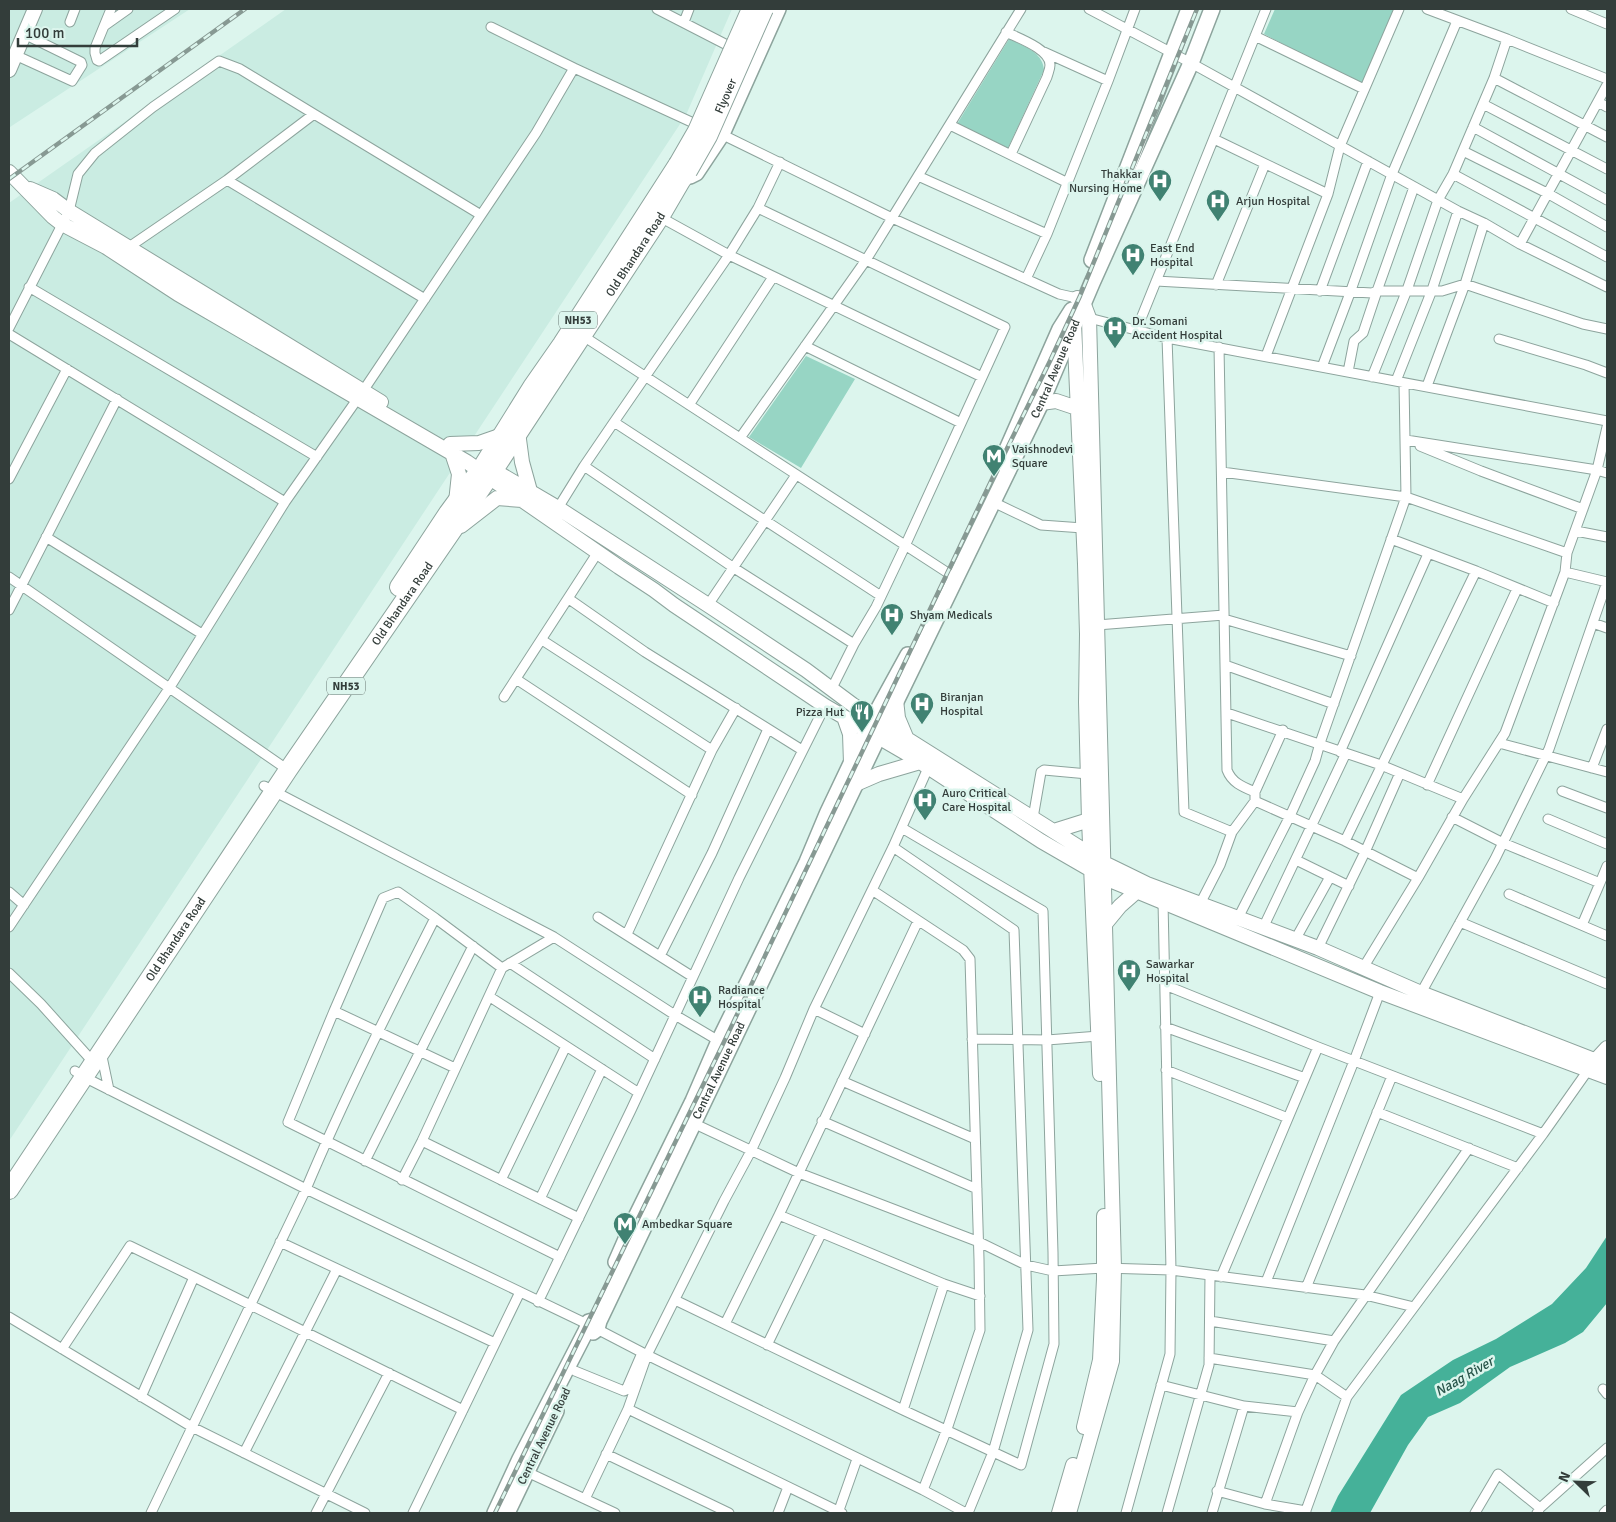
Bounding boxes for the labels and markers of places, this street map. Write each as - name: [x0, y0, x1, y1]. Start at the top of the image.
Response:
- place label: Thakkar Nursing Home: [1069, 167, 1143, 196]
- hospital icon: Thakkar Nursing Home: [1147, 168, 1173, 202]
- hospital icon: Arjun Hospital: [1205, 188, 1231, 222]
- place label: Arjun Hospital: [1236, 194, 1310, 209]
- place label: East End Hospital: [1150, 241, 1195, 270]
- hospital icon: East End Hospital: [1120, 242, 1146, 276]
- place label: Dr. Somani Accident Hospital: [1132, 314, 1223, 343]
- hospital icon: Dr. Somani Accident Hospital: [1102, 315, 1128, 349]
- place label: Vaishnodevi Square: [1012, 442, 1073, 471]
- metro station icon: Vaishnodevi Square: [981, 443, 1007, 477]
- hospital icon: Shyam Medicals: [879, 602, 905, 636]
- place label: Shyam Medicals: [910, 608, 993, 623]
- place label: Biranjan Hospital: [940, 690, 983, 719]
- hospital icon: Biranjan Hospital: [909, 691, 935, 725]
- restaurant icon: Pizza Hut: [849, 699, 875, 733]
- place label: Pizza Hut: [796, 705, 844, 720]
- place label: Auro Critical Care Hospital: [942, 786, 1012, 815]
- hospital icon: Auro Critical Care Hospital: [912, 787, 938, 821]
- place label: Sawarkar Hospital: [1146, 957, 1195, 986]
- hospital icon: Sawarkar Hospital: [1116, 958, 1142, 992]
- place label: Radiance Hospital: [718, 983, 765, 1012]
- hospital icon: Radiance Hospital: [687, 984, 713, 1018]
- metro station icon: Ambedkar Square: [612, 1211, 638, 1245]
- place label: Ambedkar Square: [642, 1217, 733, 1232]

